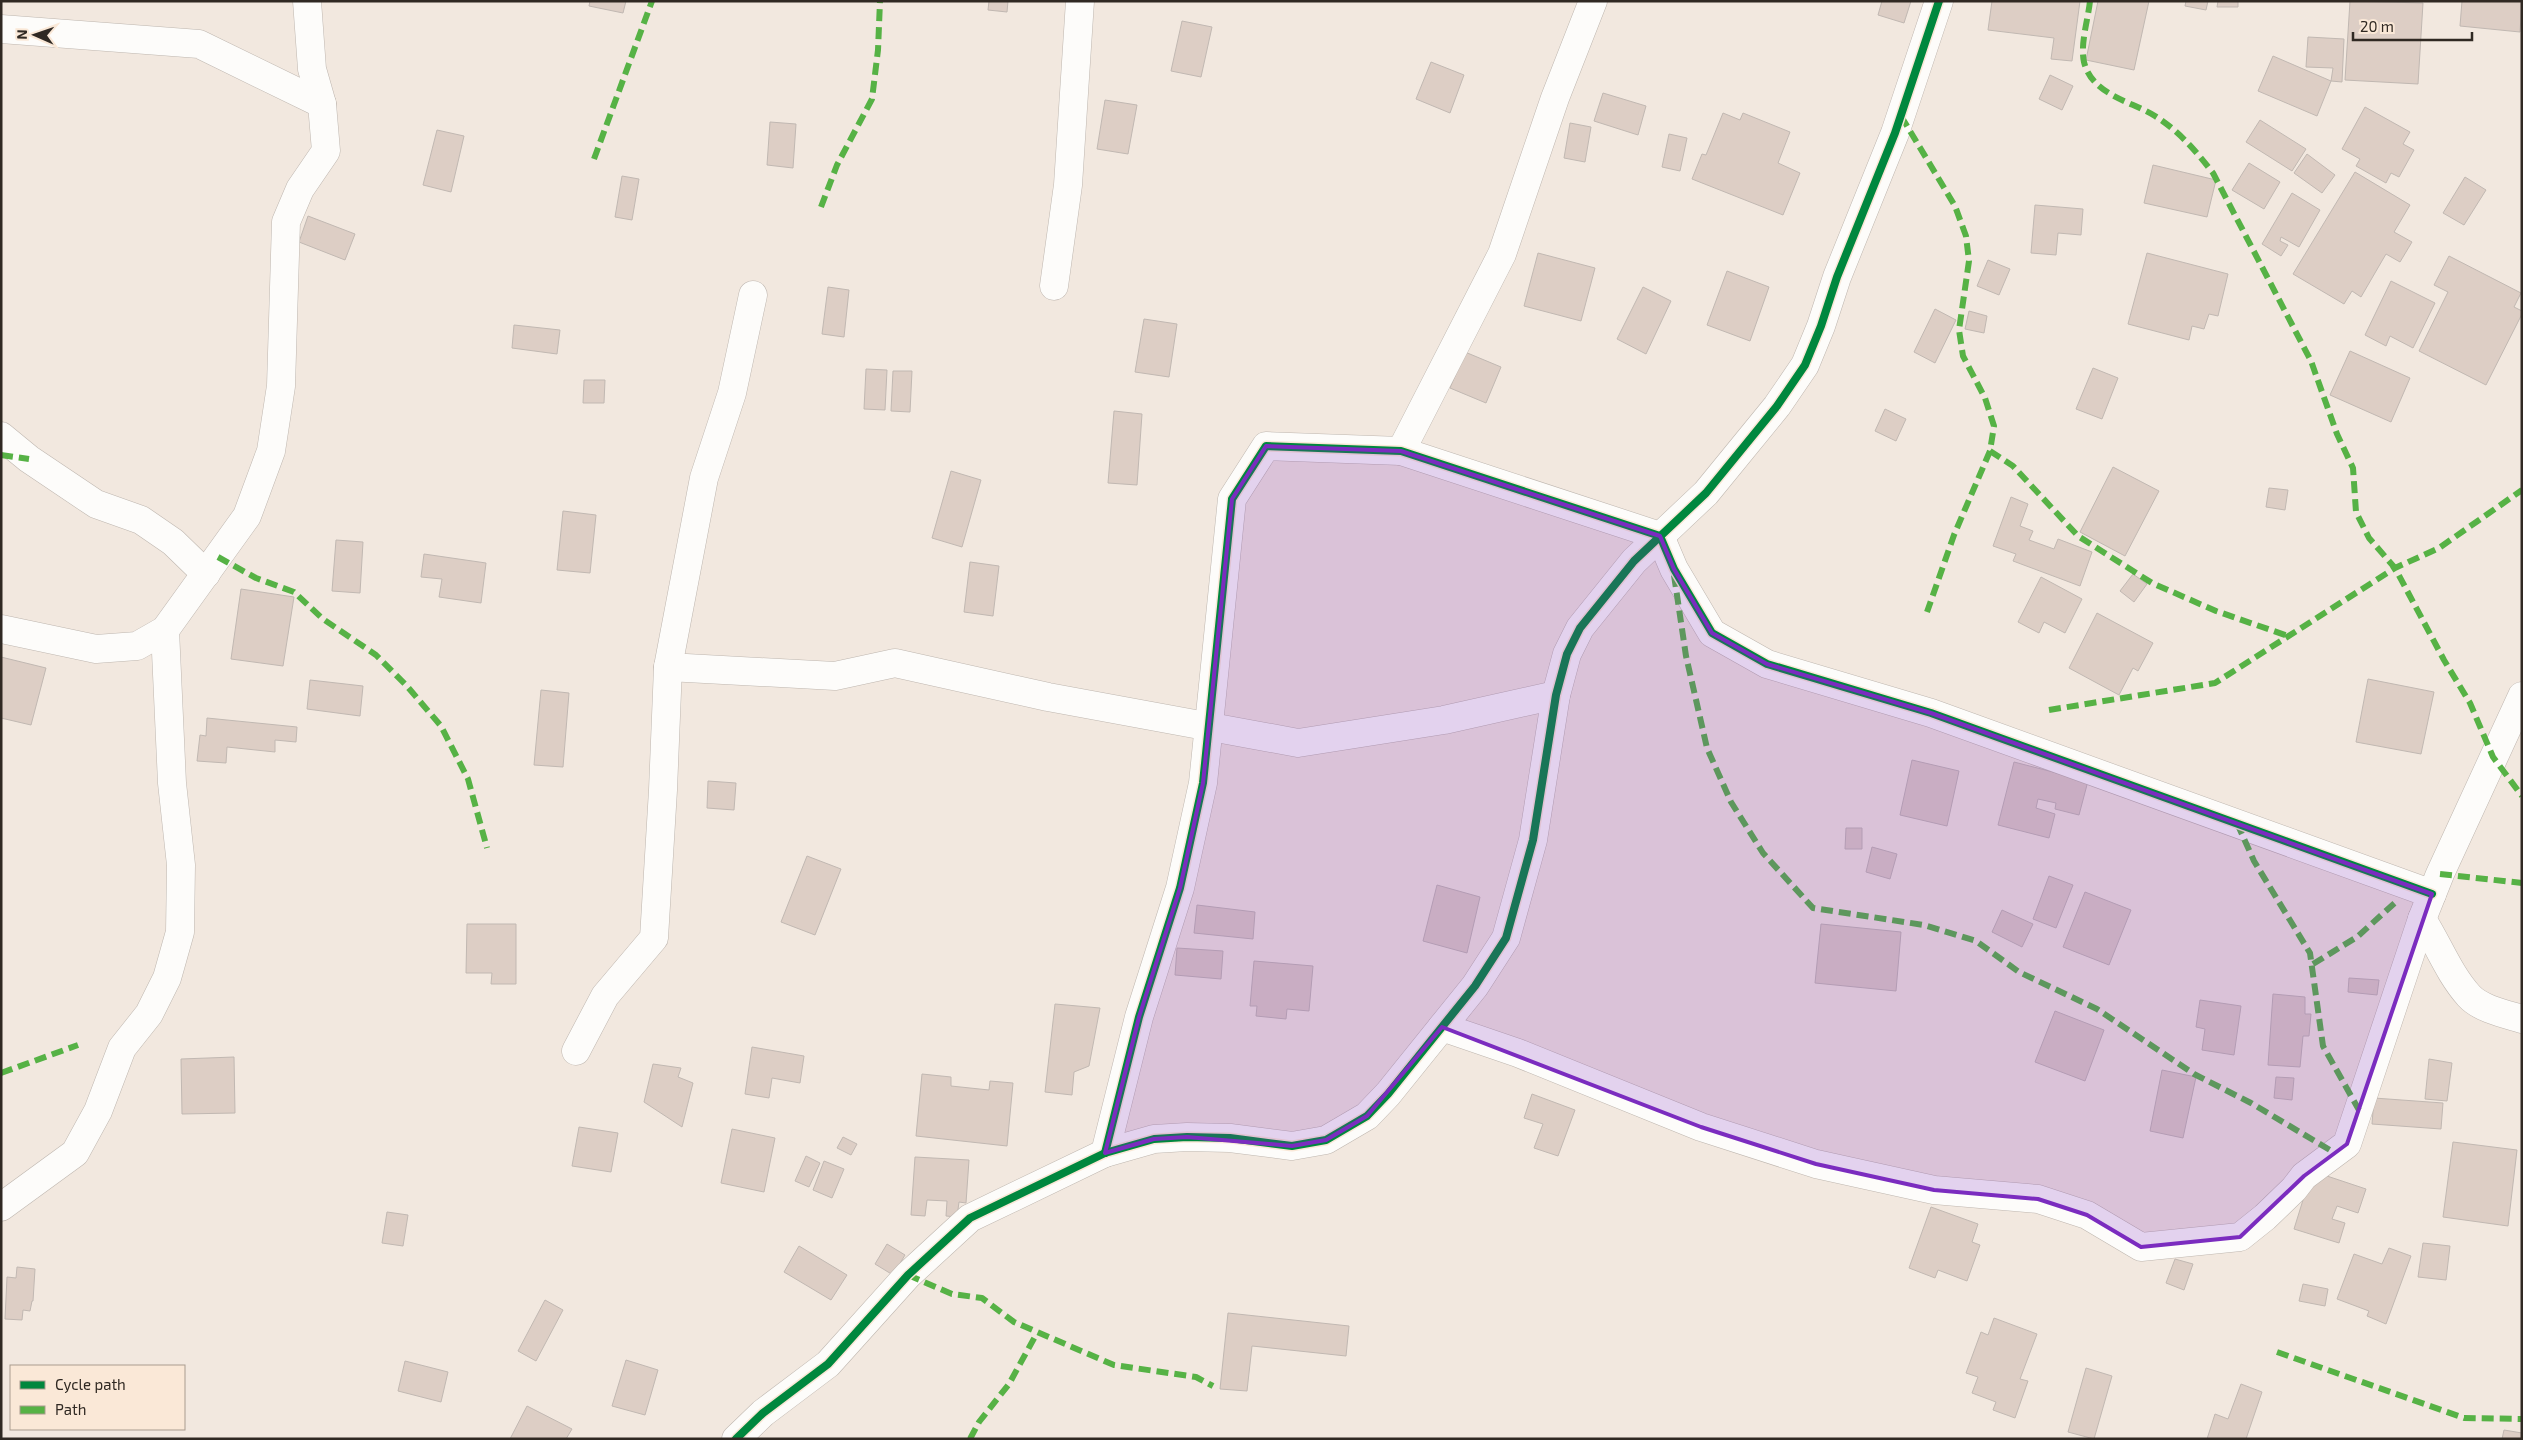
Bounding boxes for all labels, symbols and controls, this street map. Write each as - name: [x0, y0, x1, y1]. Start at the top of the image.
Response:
- north arrow: [10, 10, 60, 60]
- scale bar: [2353, 10, 2472, 42]
- text: 20 m: [2360, 17, 2394, 35]
- text: N: [13, 29, 30, 40]
- legend: [10, 1365, 185, 1430]
- text: Cycle path: [55, 1375, 126, 1393]
- text: Path: [55, 1400, 86, 1418]

